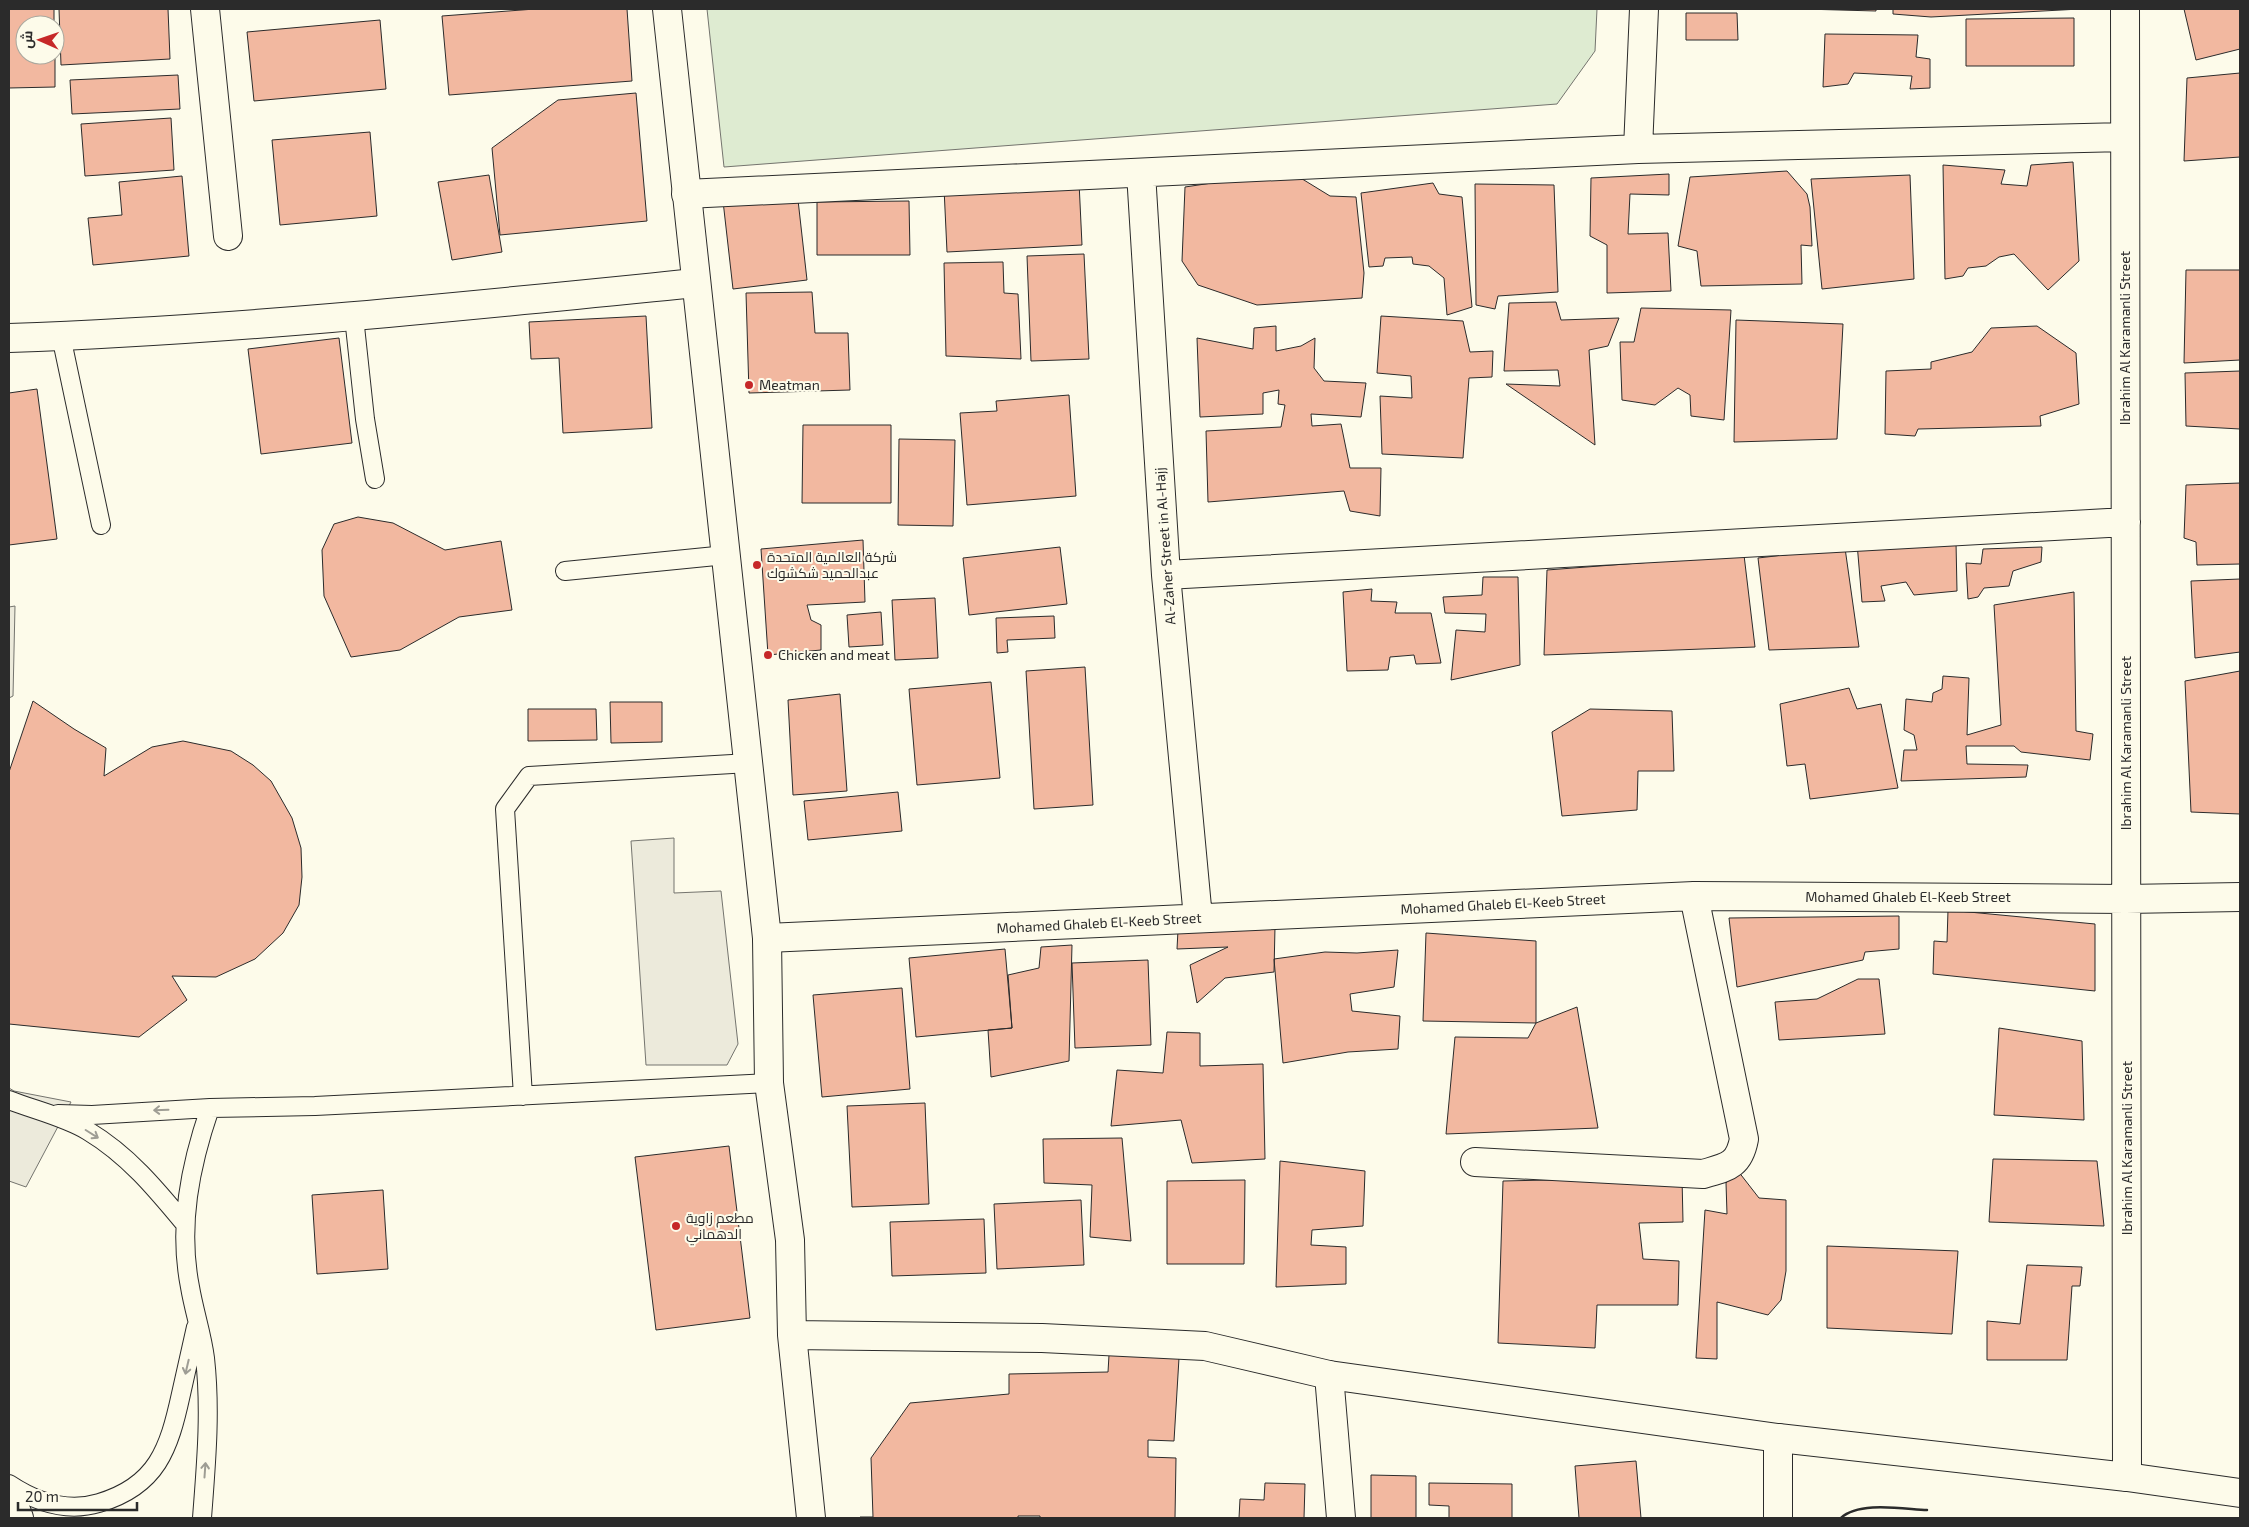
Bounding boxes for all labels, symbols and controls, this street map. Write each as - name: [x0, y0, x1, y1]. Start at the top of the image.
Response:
- north arrow: [15, 15, 65, 65]
- text: ش: [18, 30, 36, 49]
- street label: Ibrahim Al Karamanli Street: [2116, 251, 2133, 425]
- place label: Meatman: [759, 376, 820, 393]
- marker: Meatman: [743, 379, 755, 391]
- street label: Al-Zaher Street in Al-Hajj: [1151, 467, 1178, 625]
- place label: شركة العالمية المتحدة عبدالحميد شكشوك: [767, 548, 897, 581]
- marker: شركة العالمية المتحدة عبدالحميد شكشوك: [751, 559, 763, 571]
- place label: Chicken and meat: [778, 646, 890, 663]
- marker: Chicken and meat: [762, 649, 774, 661]
- street label: Ibrahim Al Karamanli Street: [2117, 656, 2134, 830]
- street label: Mohamed Ghaleb El-Keeb Street: [1805, 888, 2011, 905]
- street label: Mohamed Ghaleb El-Keeb Street: [1400, 890, 1606, 917]
- street label: Mohamed Ghaleb El-Keeb Street: [996, 909, 1202, 936]
- street label: Ibrahim Al Karamanli Street: [2118, 1061, 2135, 1235]
- one-way arrow: [154, 1106, 170, 1115]
- one-way arrow: [84, 1129, 98, 1139]
- place label: مطعم زاوية الدهماني: [686, 1209, 754, 1246]
- marker: مطعم زاوية الدهماني: [670, 1220, 682, 1232]
- one-way arrow: [182, 1358, 191, 1374]
- one-way arrow: [201, 1462, 210, 1478]
- scale bar: [18, 1480, 136, 1512]
- text: 20 m: [25, 1487, 59, 1505]

